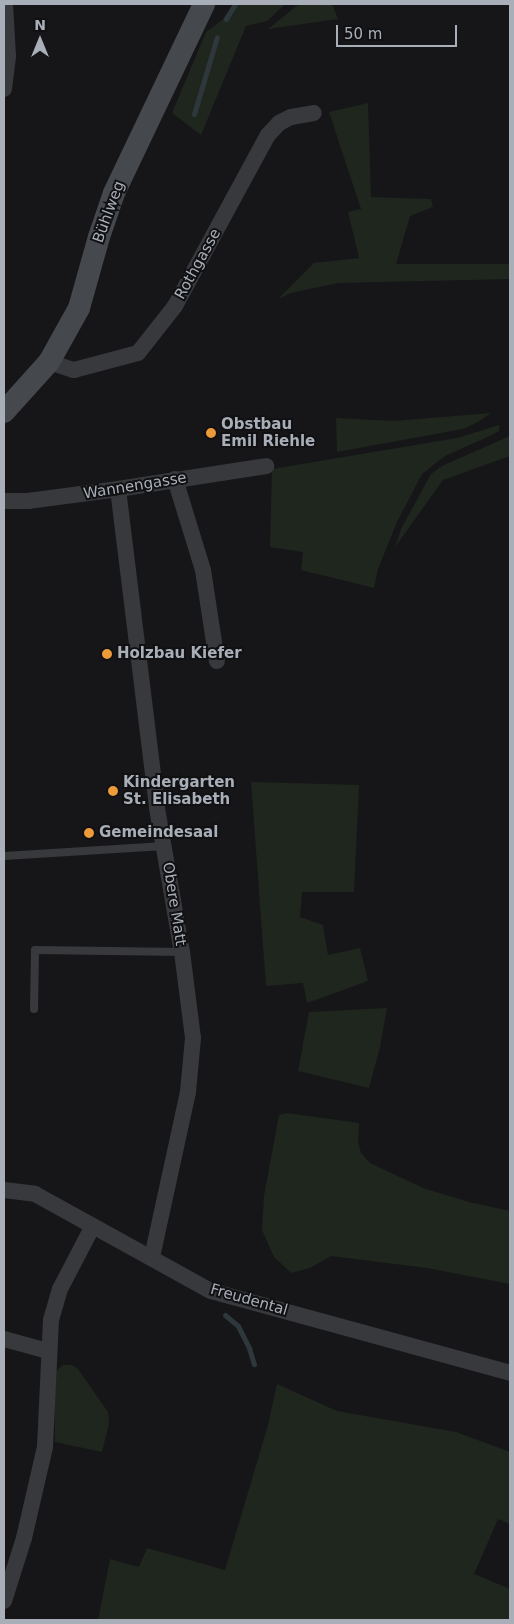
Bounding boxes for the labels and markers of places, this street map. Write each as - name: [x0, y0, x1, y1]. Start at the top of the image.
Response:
- place label: Obstbau Emil Riehle: [221, 415, 315, 450]
- marker: Obstbau Emil Riehle: [205, 427, 217, 439]
- place label: Holzbau Kiefer: [117, 645, 242, 663]
- marker: Holzbau Kiefer: [101, 648, 113, 660]
- place label: Kindergarten St. Elisabeth: [123, 773, 235, 808]
- marker: Kindergarten St. Elisabeth: [107, 785, 119, 797]
- place label: Gemeindesaal: [99, 824, 218, 842]
- marker: Gemeindesaal: [83, 827, 95, 839]

